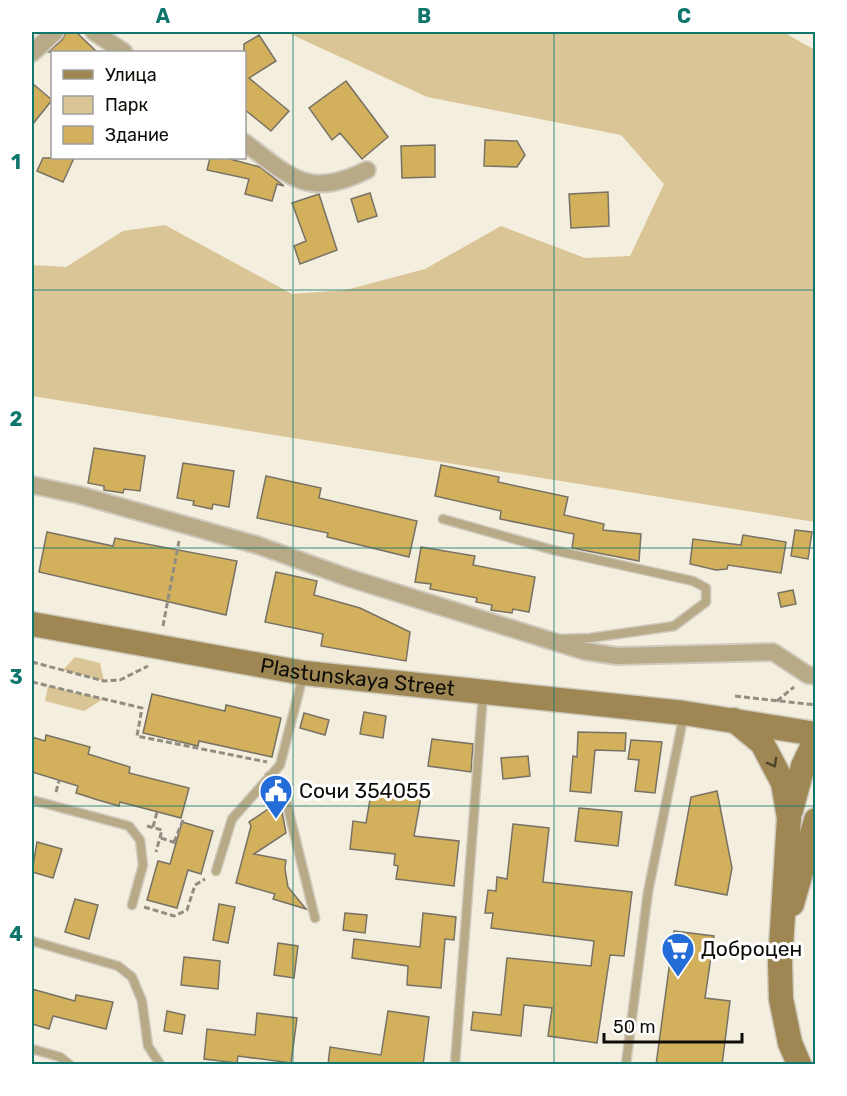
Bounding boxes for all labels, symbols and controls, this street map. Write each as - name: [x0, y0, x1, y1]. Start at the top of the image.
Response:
- text: A: [156, 4, 171, 28]
- text: B: [417, 4, 431, 28]
- text: C: [677, 4, 691, 28]
- legend: [51, 51, 246, 159]
- text: Улица: [105, 64, 157, 86]
- text: Парк: [105, 94, 149, 116]
- text: Здание: [105, 124, 169, 146]
- text: 1: [11, 150, 21, 174]
- text: 2: [10, 407, 23, 431]
- street label: Plastunskaya Street: [258, 652, 456, 701]
- text: 3: [9, 665, 23, 689]
- one-way arrow: [766, 756, 777, 767]
- public building icon: Сочи 354055: [258, 773, 294, 820]
- place label: Сочи 354055: [299, 778, 431, 803]
- text: 4: [9, 922, 23, 946]
- supermarket icon: Доброцен: [660, 931, 696, 978]
- place label: Доброцен: [701, 936, 802, 961]
- scale bar: [604, 1006, 742, 1044]
- text: 50 m: [613, 1016, 656, 1038]

